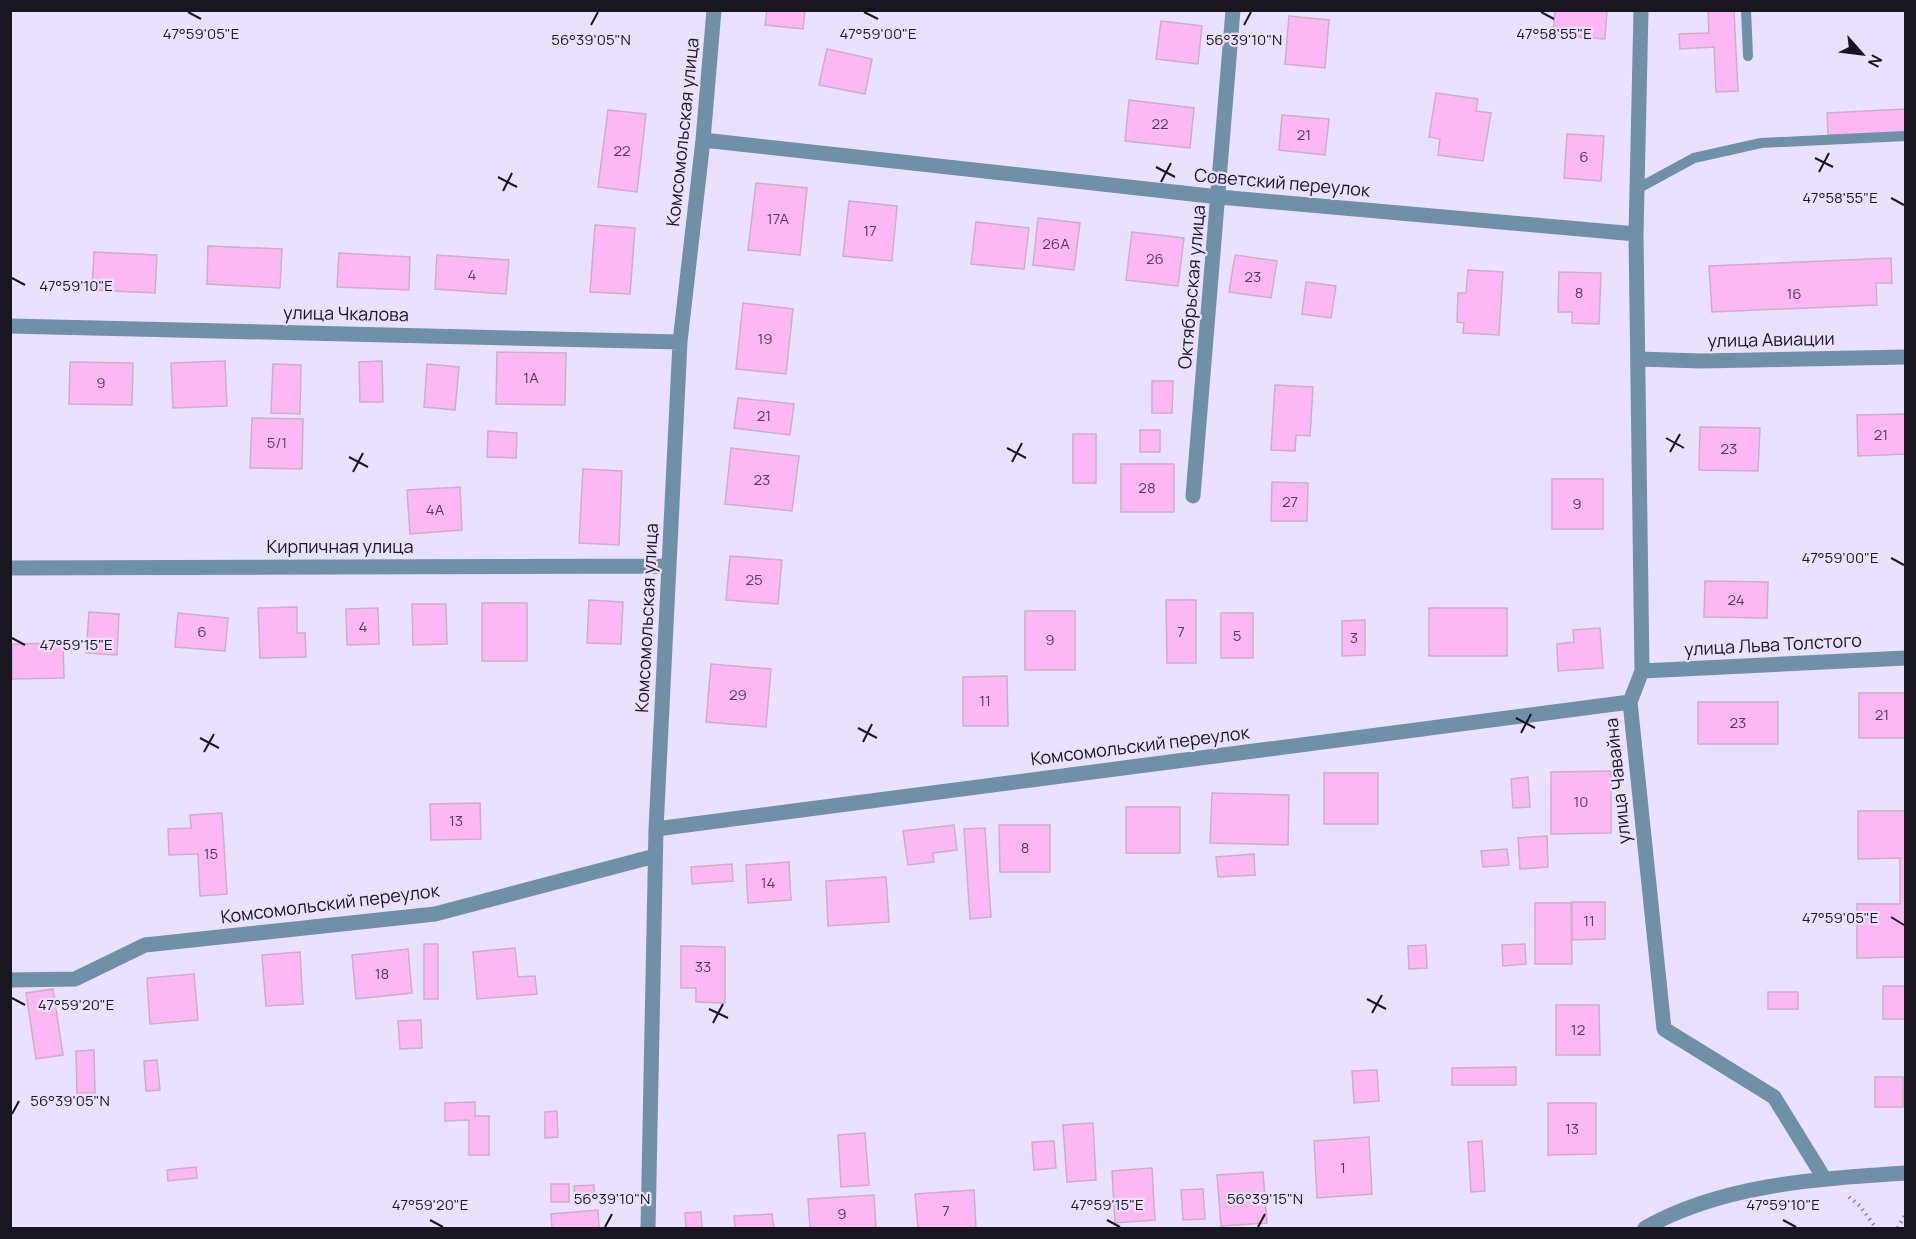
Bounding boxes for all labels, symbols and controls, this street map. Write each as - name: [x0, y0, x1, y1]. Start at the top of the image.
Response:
- text: 47°59'05"E: [163, 23, 239, 44]
- text: 47°59'00"E: [839, 23, 917, 44]
- text: 47°58'55"E: [1516, 23, 1592, 44]
- north arrow: [1832, 24, 1892, 84]
- text: 56°39'05"N: [551, 29, 631, 50]
- text: 56°39'10"N: [1206, 29, 1282, 50]
- street label: Комсомольская улица: [660, 36, 704, 228]
- text: N: [1863, 51, 1888, 71]
- house number: 22: [1151, 113, 1169, 134]
- house number: 21: [1297, 124, 1311, 145]
- house number: 22: [613, 140, 631, 161]
- house number: 6: [1579, 146, 1589, 167]
- street label: Советский переулок: [1193, 162, 1372, 202]
- text: 47°58'55"E: [1802, 187, 1878, 208]
- street label: Октябрьская улица: [1172, 204, 1210, 370]
- house number: 17А: [767, 208, 790, 229]
- house number: 17: [863, 220, 877, 241]
- house number: 26А: [1042, 233, 1070, 254]
- house number: 26: [1146, 248, 1164, 269]
- house number: 4: [468, 264, 477, 285]
- house number: 23: [1245, 266, 1261, 287]
- text: 47°59'10"E: [39, 275, 113, 296]
- house number: 8: [1575, 282, 1583, 303]
- house number: 16: [1786, 283, 1802, 304]
- street label: улица Чкалова: [283, 300, 409, 326]
- street label: улица Авиации: [1707, 326, 1835, 352]
- house number: 19: [757, 328, 773, 349]
- house number: 1А: [523, 367, 539, 388]
- house number: 9: [96, 372, 106, 393]
- house number: 21: [757, 405, 771, 426]
- house number: 21: [1874, 424, 1888, 445]
- house number: 5/1: [267, 432, 287, 453]
- house number: 23: [1721, 438, 1737, 459]
- house number: 23: [754, 469, 770, 490]
- house number: 28: [1138, 477, 1156, 498]
- house number: 27: [1282, 491, 1298, 512]
- house number: 9: [1572, 493, 1582, 514]
- house number: 4А: [426, 499, 445, 520]
- street label: Комсомольская улица: [629, 523, 663, 713]
- street label: Кирпичная улица: [267, 534, 413, 558]
- text: 47°59'00"E: [1801, 547, 1879, 568]
- house number: 25: [745, 569, 763, 590]
- house number: 24: [1727, 589, 1745, 610]
- house number: 4: [359, 616, 368, 637]
- house number: 6: [197, 621, 207, 642]
- house number: 7: [1177, 621, 1185, 642]
- house number: 5: [1233, 625, 1241, 646]
- house number: 3: [1350, 627, 1358, 648]
- street label: улица Льва Толстого: [1683, 627, 1863, 661]
- house number: 9: [1045, 629, 1055, 650]
- text: 47°59'15"E: [39, 634, 113, 655]
- house number: 29: [729, 684, 747, 705]
- house number: 11: [979, 690, 991, 711]
- house number: 21: [1875, 704, 1889, 725]
- house number: 23: [1730, 712, 1746, 733]
- street label: улица Чавайна: [1598, 717, 1636, 845]
- street label: Комсомольский переулок: [1029, 720, 1252, 770]
- house number: 10: [1574, 791, 1589, 812]
- house number: 13: [449, 810, 463, 831]
- house number: 8: [1021, 837, 1029, 858]
- house number: 15: [204, 843, 218, 864]
- house number: 14: [761, 872, 775, 893]
- street label: Комсомольский переулок: [219, 878, 442, 928]
- text: 47°59'05"E: [1802, 907, 1878, 928]
- house number: 11: [1583, 910, 1595, 931]
- house number: 33: [695, 956, 711, 977]
- house number: 18: [375, 963, 389, 984]
- text: 47°59'20"E: [38, 994, 114, 1015]
- house number: 12: [1571, 1019, 1585, 1040]
- text: 56°39'05"N: [30, 1090, 110, 1111]
- house number: 13: [1565, 1118, 1579, 1139]
- house number: 1: [1340, 1157, 1346, 1178]
- text: 56°39'10"N: [574, 1188, 650, 1209]
- text: 56°39'15"N: [1227, 1188, 1303, 1209]
- text: 47°59'20"E: [392, 1194, 468, 1215]
- text: 47°59'15"E: [1070, 1194, 1144, 1215]
- text: 47°59'10"E: [1746, 1194, 1820, 1215]
- house number: 7: [942, 1200, 950, 1221]
- house number: 9: [837, 1203, 847, 1224]

